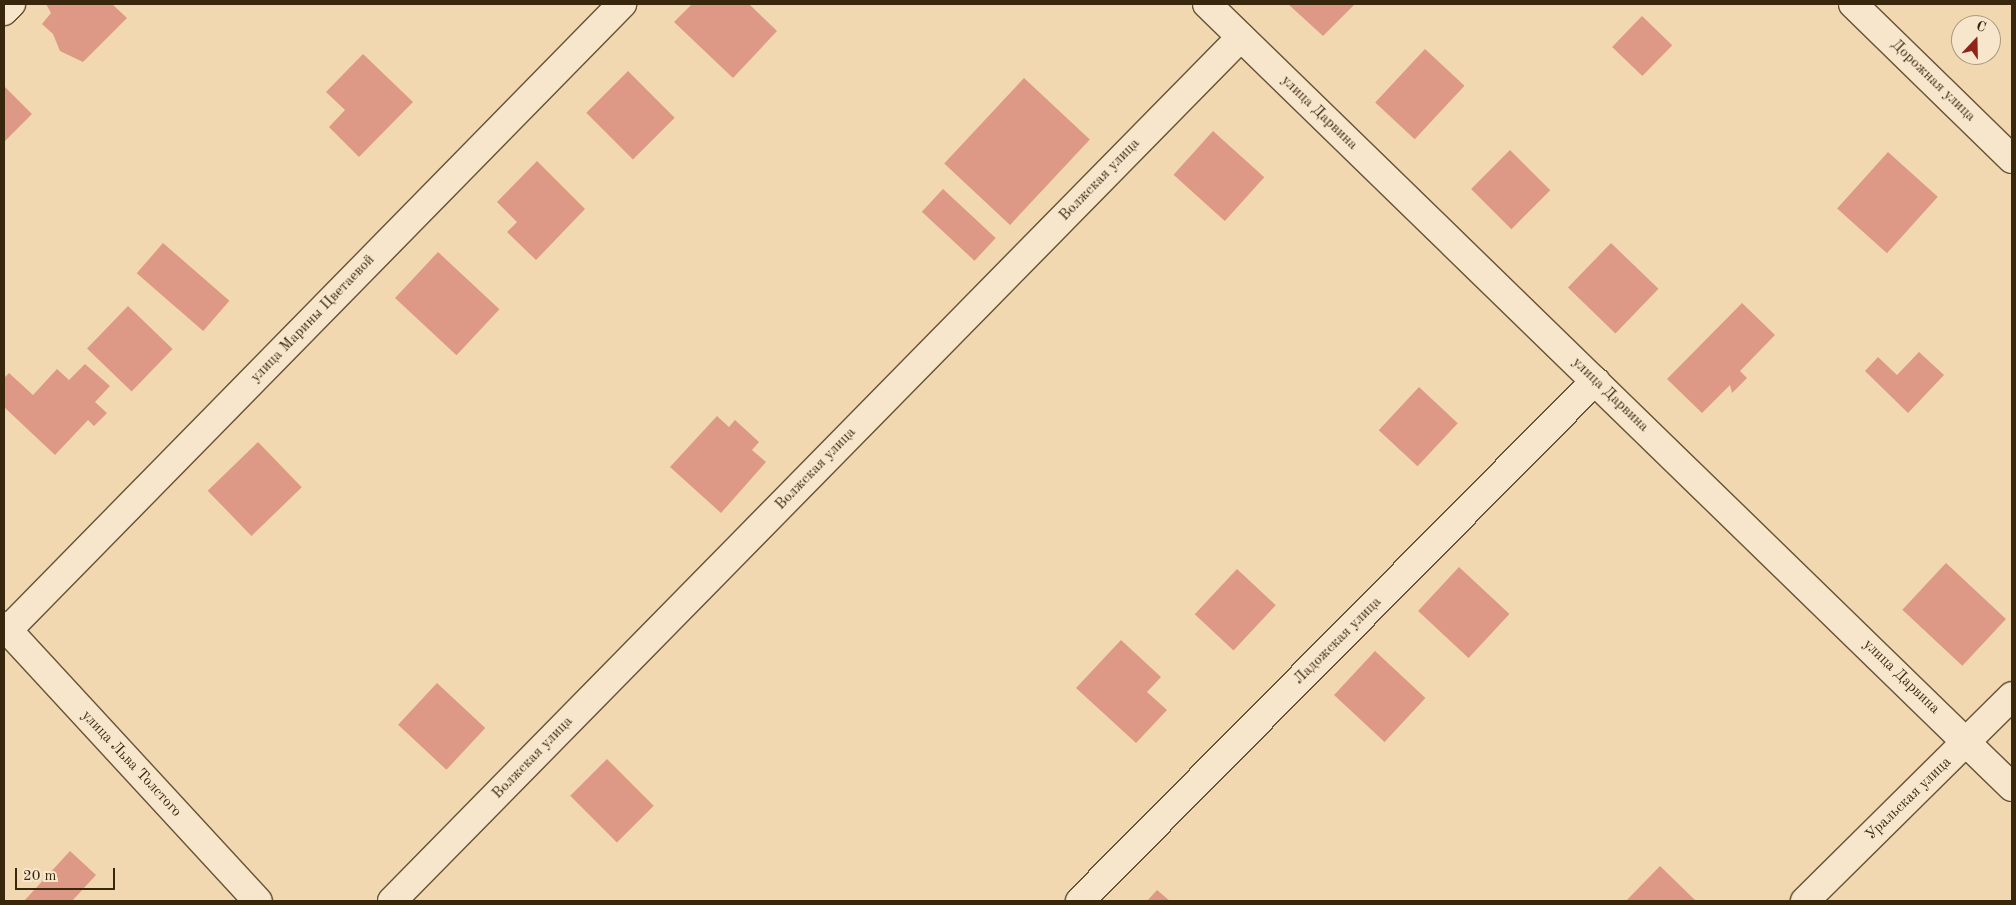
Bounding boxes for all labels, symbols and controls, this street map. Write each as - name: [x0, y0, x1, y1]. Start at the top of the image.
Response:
- north arrow: [1951, 15, 2001, 65]
- text: С: [1974, 19, 1988, 35]
- street label: Дорожная улица: [1887, 36, 1979, 126]
- street label: улица Дарвина: [1277, 72, 1361, 154]
- street label: Волжская улица: [1056, 135, 1144, 225]
- street label: улица Марины Цветаевой: [247, 251, 379, 387]
- street label: улица Дарвина: [1568, 354, 1652, 436]
- street label: Волжская улица: [772, 424, 860, 514]
- street label: Ладожская улица: [1290, 593, 1386, 689]
- street label: улица Дарвина: [1859, 636, 1943, 718]
- street label: улица Льва Толстого: [77, 707, 185, 821]
- street label: Волжская улица: [489, 713, 577, 803]
- street label: Уральская улица: [1863, 754, 1955, 844]
- scale bar: [18, 858, 118, 890]
- text: 20 m: [23, 869, 57, 884]

